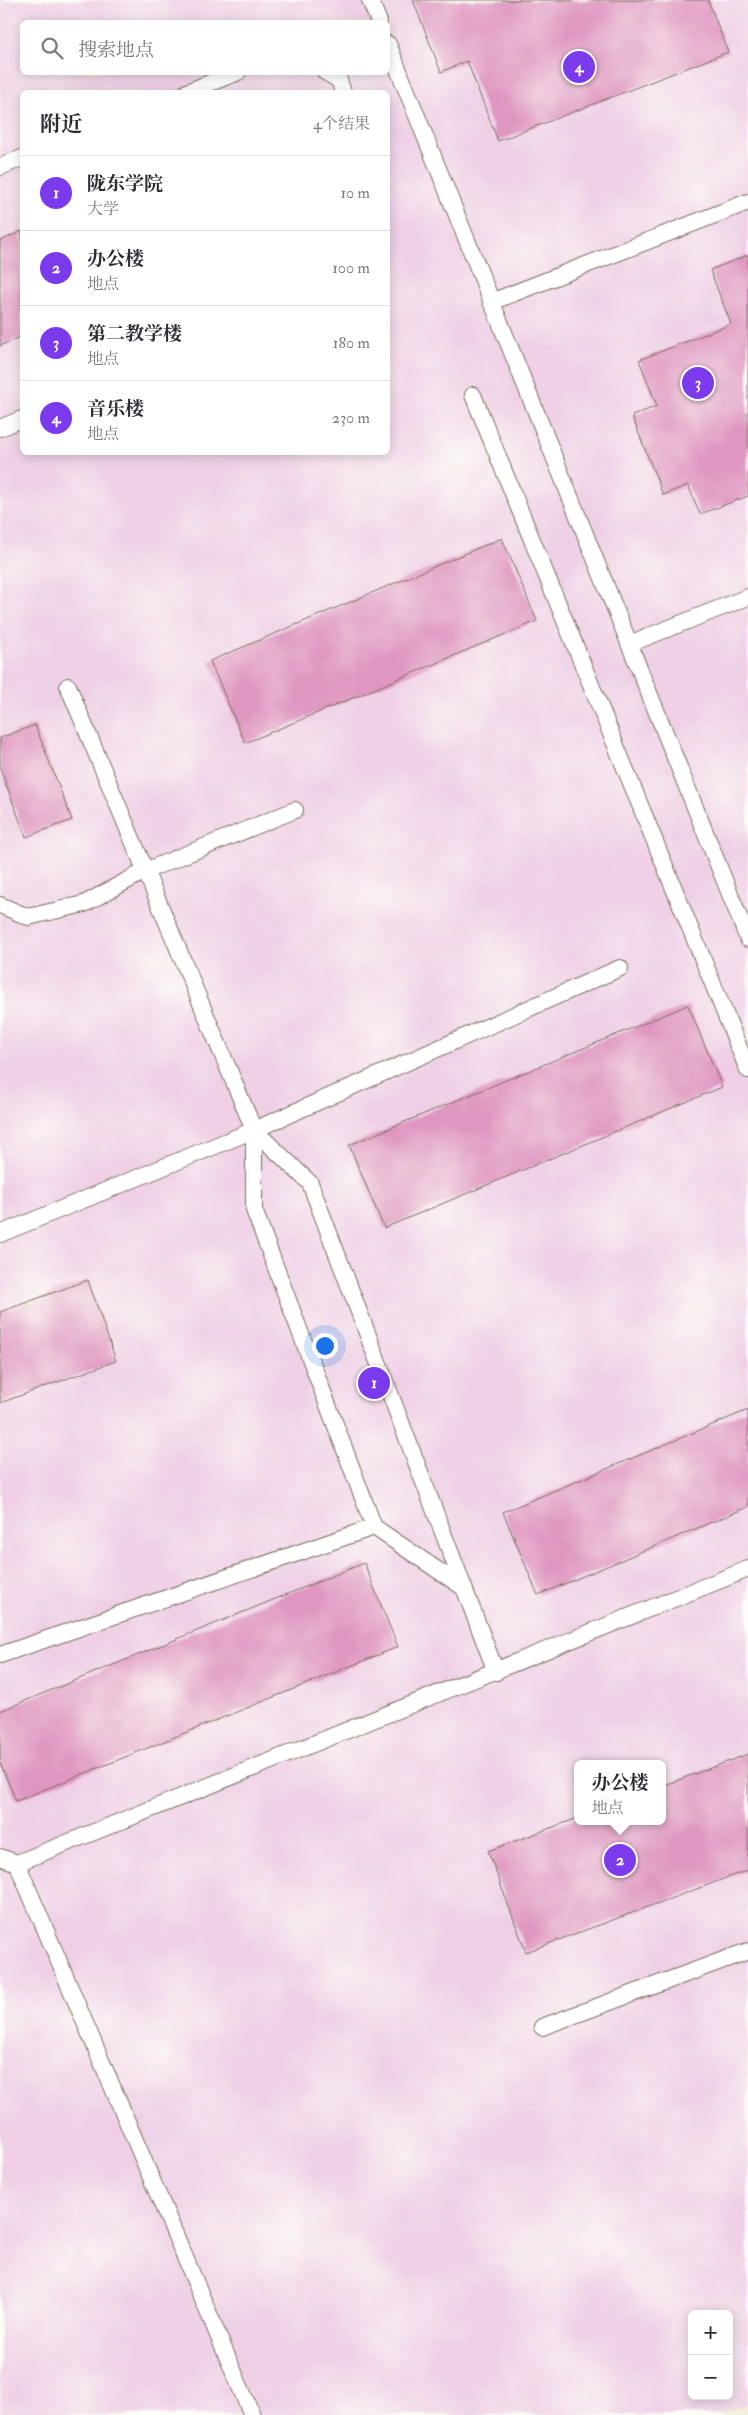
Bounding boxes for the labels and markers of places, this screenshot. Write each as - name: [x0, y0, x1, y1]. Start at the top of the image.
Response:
- pin: 4: [563, 48, 595, 86]
- pin: 3: [682, 364, 714, 402]
- pin: 1: [358, 1364, 390, 1402]
- pin: 2: [604, 1841, 636, 1879]

